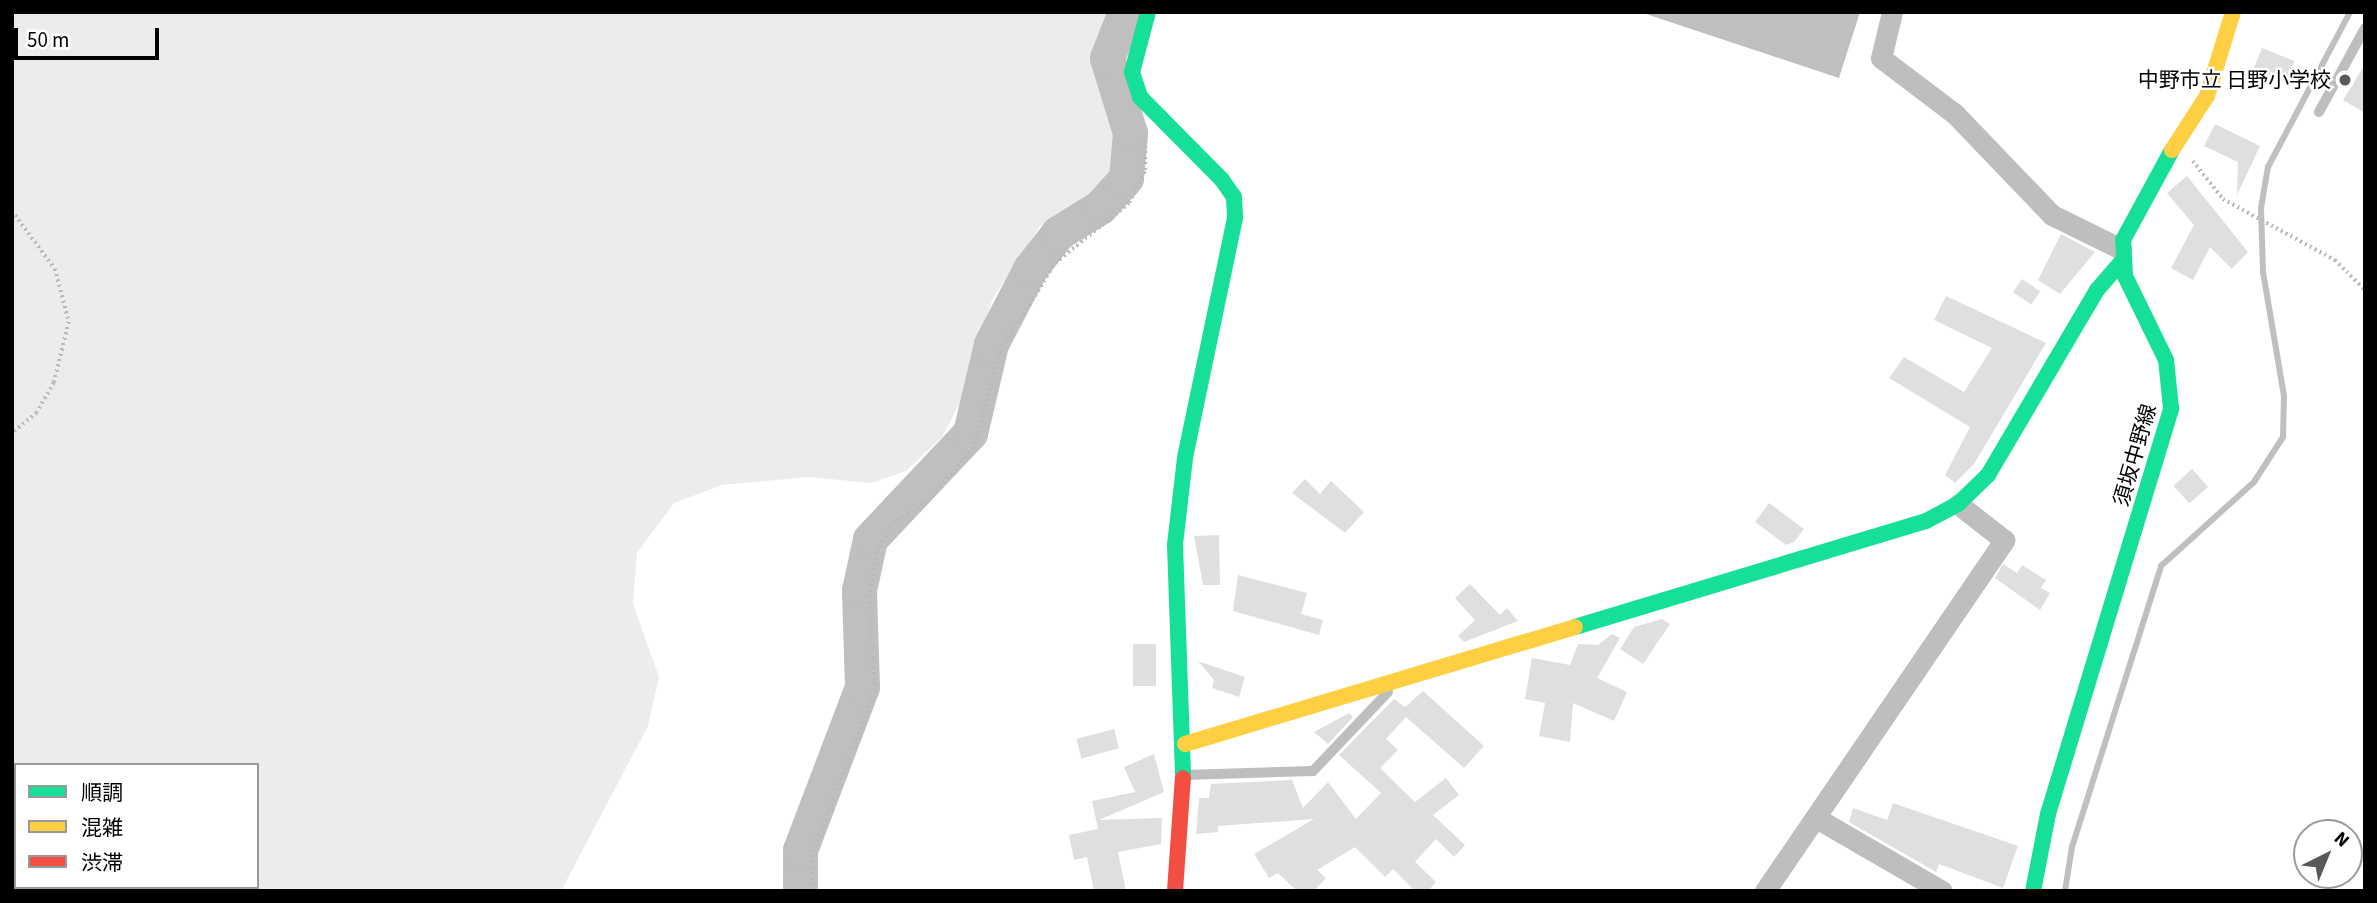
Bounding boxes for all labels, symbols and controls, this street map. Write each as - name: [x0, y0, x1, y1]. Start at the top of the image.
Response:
- scale bar: [18, 14, 163, 58]
- text: 50 m: [27, 25, 69, 55]
- place label: 中野市立 日野小学校: [2138, 67, 2331, 93]
- marker: 中野市立 日野小学校: [2337, 72, 2353, 88]
- street label: 須坂中野線: [2108, 401, 2162, 509]
- legend: [14, 763, 259, 889]
- text: 順調: [81, 778, 123, 808]
- text: 混雑: [81, 813, 123, 843]
- north arrow: [2293, 819, 2363, 889]
- text: N: [2327, 826, 2355, 854]
- text: 渋滞: [81, 848, 123, 878]

